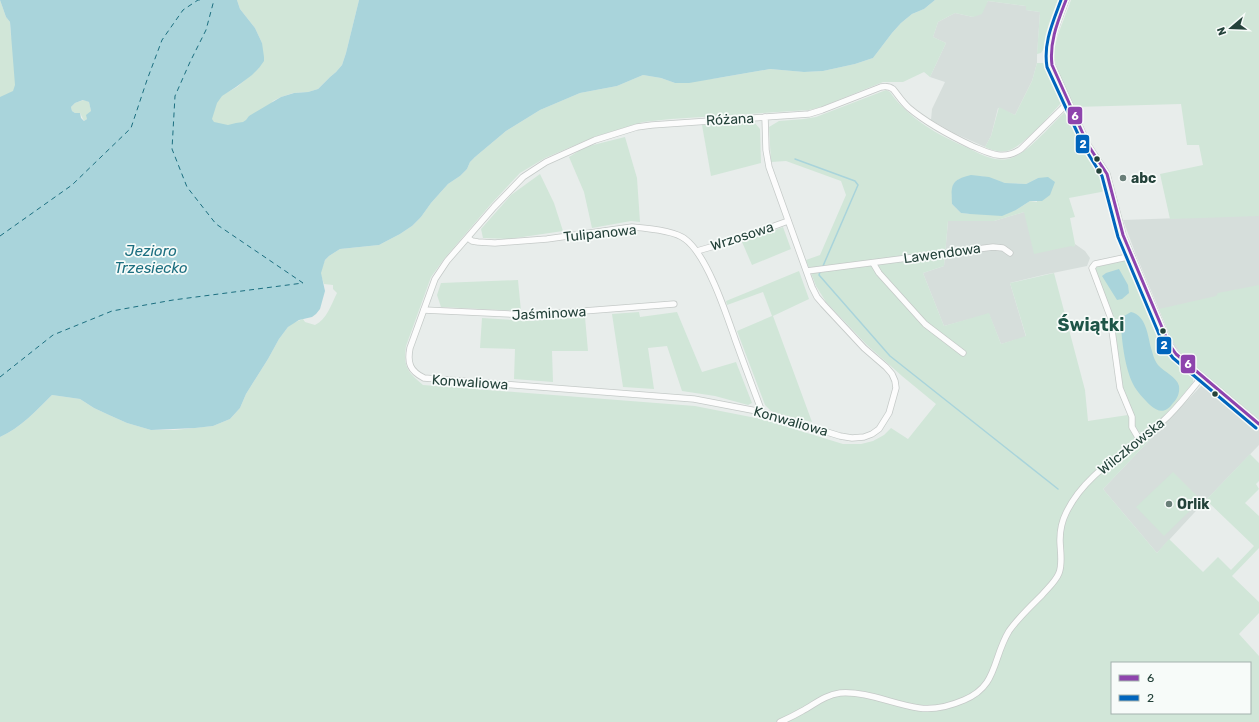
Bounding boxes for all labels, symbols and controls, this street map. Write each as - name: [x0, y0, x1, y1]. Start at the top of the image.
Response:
- north arrow: [1211, 8, 1251, 48]
- text: N: [1215, 25, 1229, 37]
- line badge: 6: [1067, 106, 1083, 125]
- street label: Różana: [706, 110, 754, 129]
- text: 6: [1071, 110, 1079, 123]
- line badge: 2: [1075, 134, 1090, 154]
- text: 2: [1079, 138, 1087, 151]
- unlabelled marker: [1092, 154, 1102, 164]
- unlabelled marker: [1094, 166, 1104, 176]
- place label: abc: [1131, 170, 1156, 187]
- marker: abc: [1118, 173, 1128, 183]
- street label: Wrzosowa: [709, 218, 776, 255]
- street label: Tulipanowa: [563, 221, 637, 246]
- street label: Lawendowa: [902, 240, 982, 267]
- water label: Jezioro Trzesiecko: [114, 242, 188, 277]
- street label: Jaśminowa: [511, 303, 587, 324]
- district label: Świątki: [1058, 314, 1124, 336]
- unlabelled marker: [1158, 326, 1168, 336]
- line badge: 2: [1156, 336, 1172, 355]
- text: 2: [1160, 339, 1168, 352]
- line badge: 6: [1180, 354, 1196, 374]
- text: 6: [1184, 358, 1192, 371]
- street label: Konwaliowa: [431, 371, 509, 394]
- unlabelled marker: [1210, 389, 1220, 399]
- street label: Konwaliowa: [752, 403, 830, 440]
- street label: Wilczkowska: [1095, 414, 1168, 478]
- place label: Orlik: [1177, 496, 1210, 513]
- marker: Orlik: [1164, 499, 1174, 509]
- legend: [1111, 662, 1251, 714]
- text: 6: [1147, 671, 1154, 685]
- text: 2: [1147, 691, 1154, 705]

